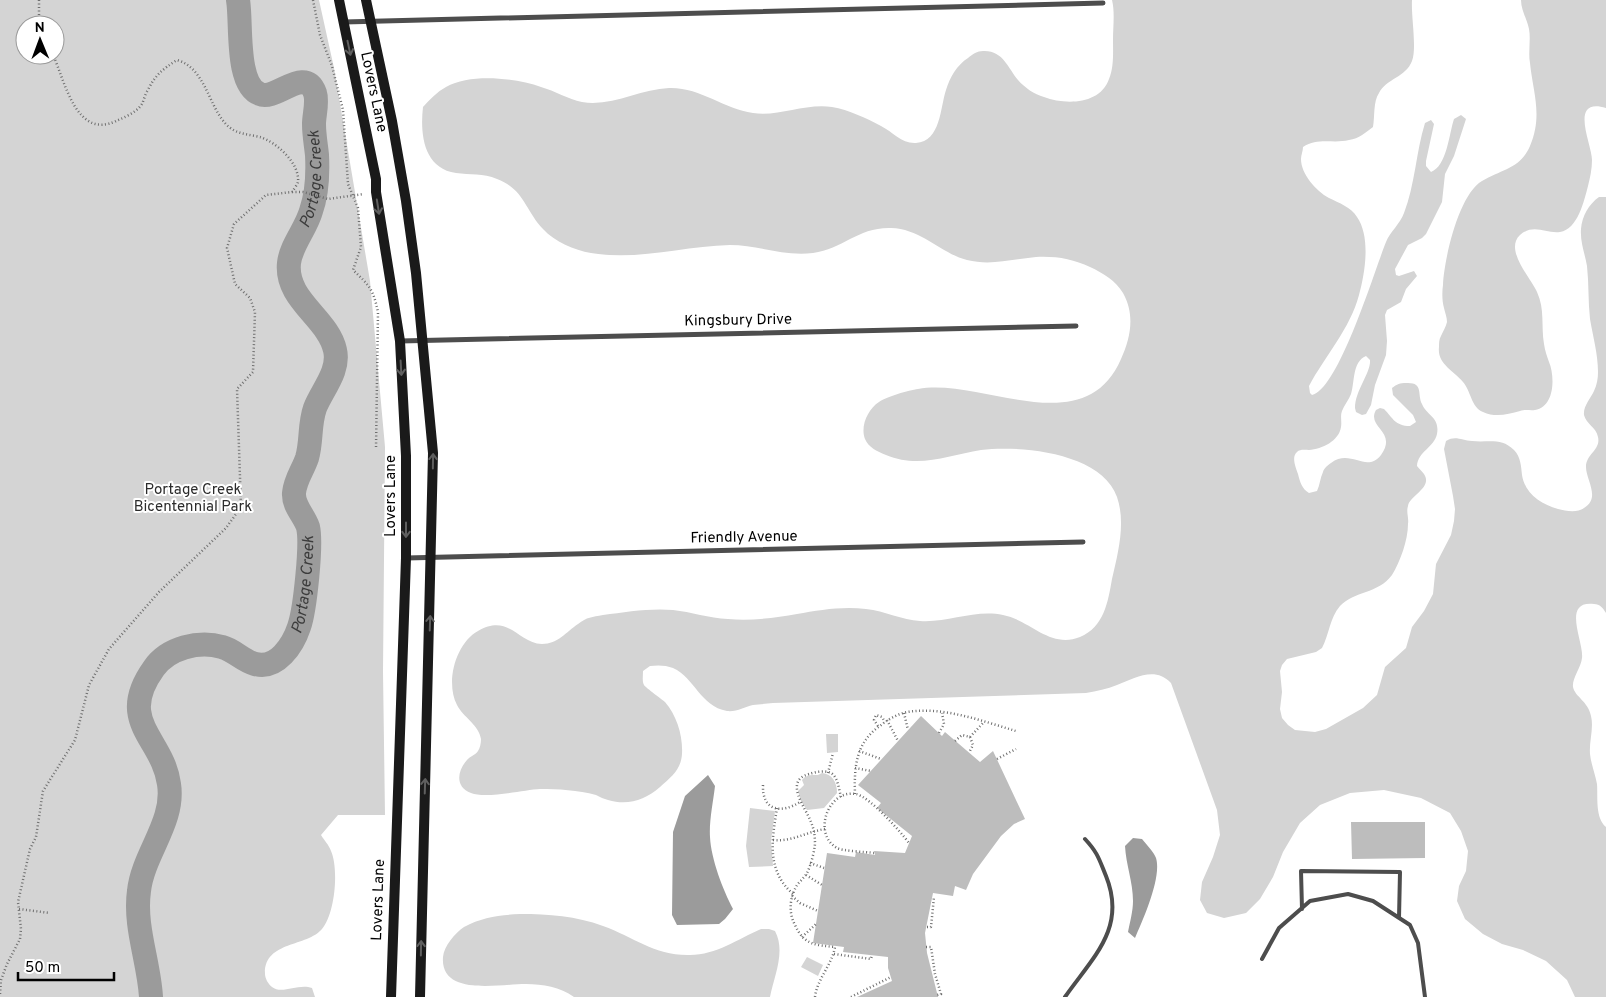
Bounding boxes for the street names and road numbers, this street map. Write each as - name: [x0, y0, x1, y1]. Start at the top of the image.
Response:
- street label: Lovers Lane: [355, 50, 391, 134]
- street label: Kingsbury Drive: [684, 311, 792, 331]
- street label: Lovers Lane: [382, 455, 401, 537]
- street label: Friendly Avenue: [690, 528, 798, 548]
- street label: Lovers Lane: [368, 859, 390, 941]

